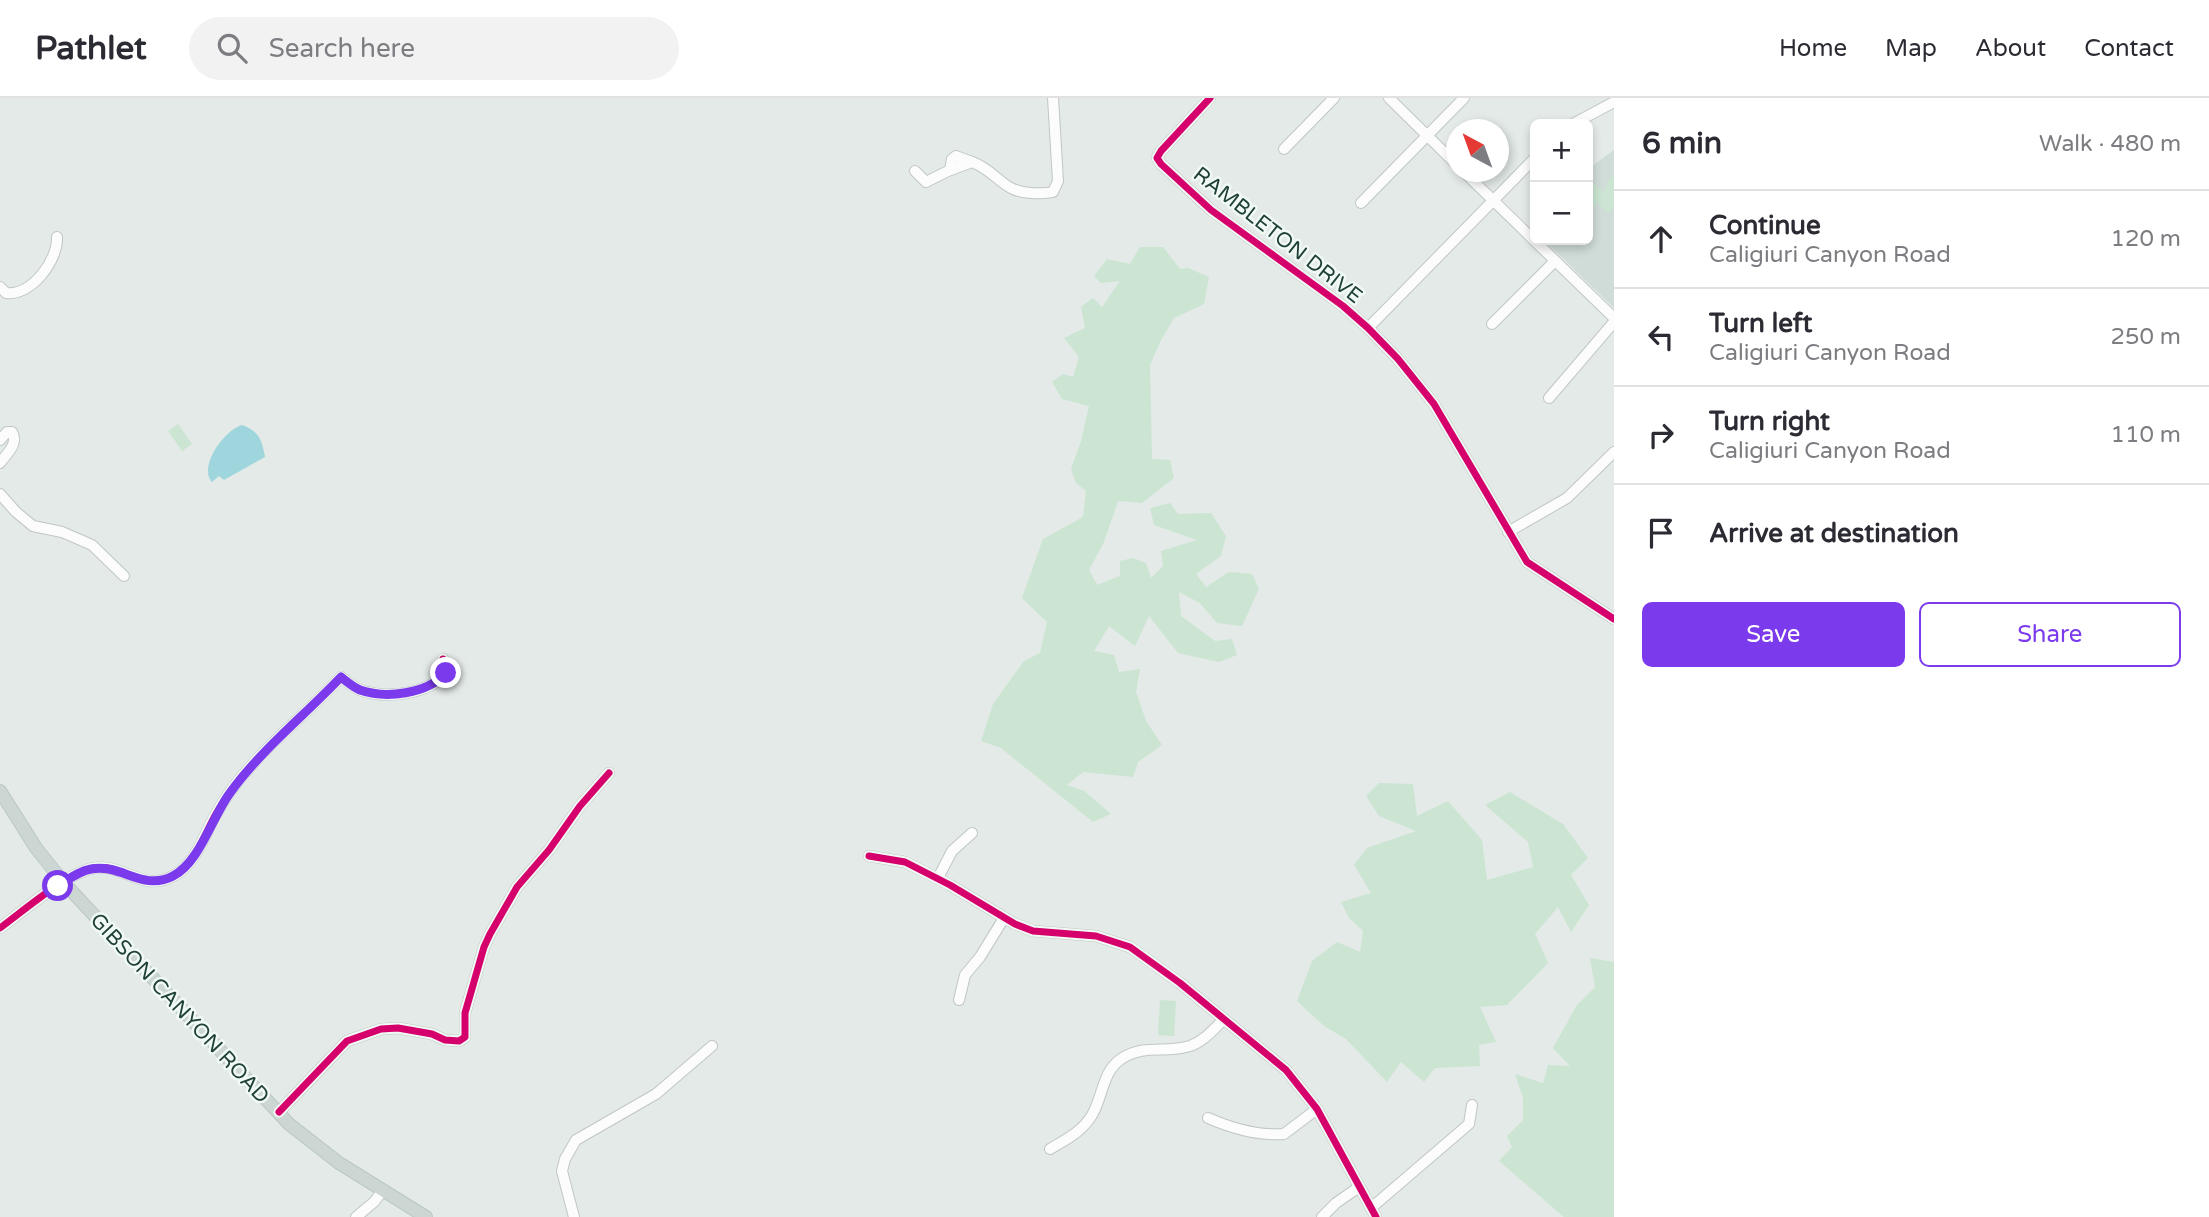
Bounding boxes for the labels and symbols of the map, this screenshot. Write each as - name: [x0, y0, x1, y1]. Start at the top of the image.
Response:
- north arrow: [1446, 119, 1509, 182]
- street label: RAMBLETON DRIVE: [1188, 162, 1367, 309]
- route end: [430, 657, 461, 688]
- route start: [42, 870, 73, 901]
- street label: GIBSON CANYON ROAD: [85, 908, 274, 1109]

